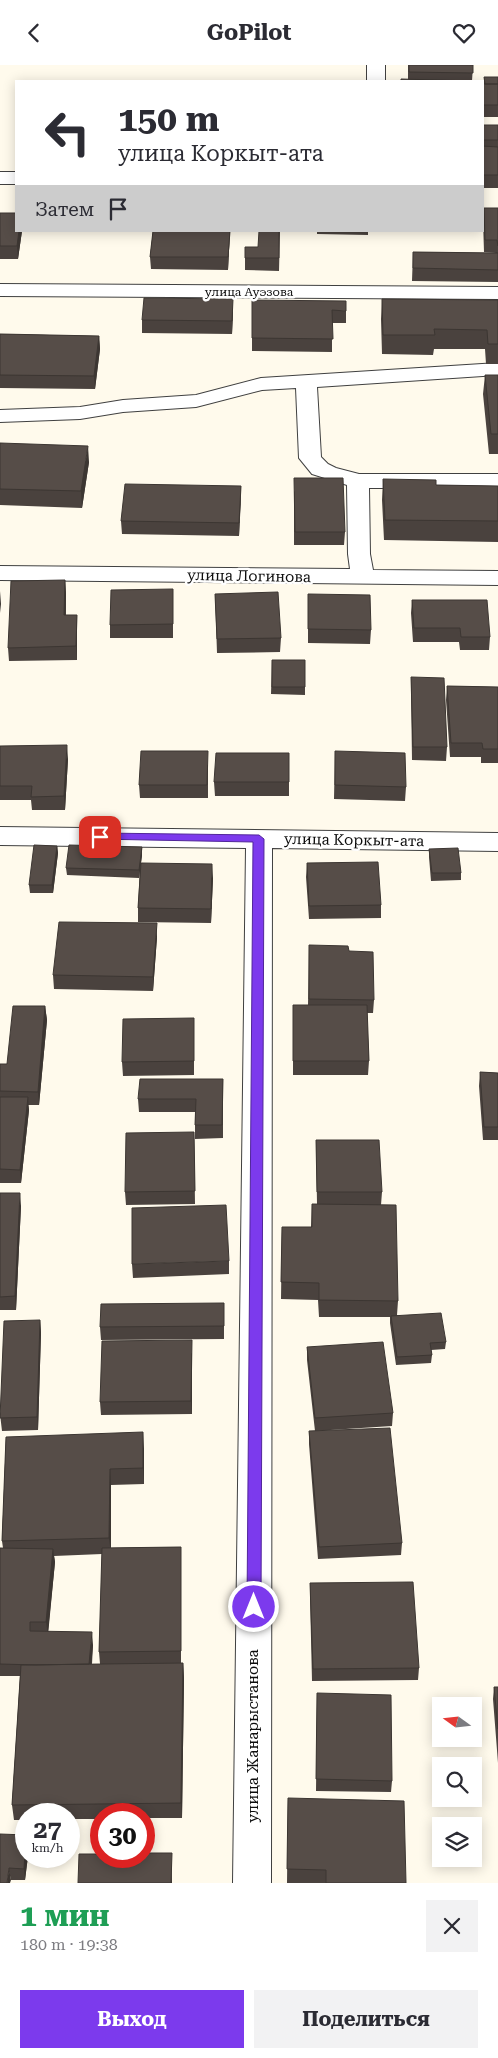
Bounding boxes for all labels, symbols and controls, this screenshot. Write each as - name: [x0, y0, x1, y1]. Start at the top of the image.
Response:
- icon: back: [20, 19, 48, 47]
- icon: heart: [450, 19, 478, 47]
- text: GoPilot: [207, 20, 291, 45]
- text: 150 m: [118, 99, 219, 140]
- icon: left: [35, 100, 100, 165]
- text: улица Коркыт-ата: [118, 141, 324, 166]
- icon: arrive: [104, 195, 132, 223]
- text: Затем: [35, 198, 94, 221]
- street label: улица Ауэзова: [205, 285, 294, 299]
- street label: улица Логинова: [187, 566, 311, 586]
- pin: [79, 816, 121, 858]
- icon: arrive: [86, 823, 114, 851]
- street label: улица Коркыт-ата: [284, 830, 424, 850]
- position arrow: [227, 1580, 279, 1632]
- street label: улица Жанарыстанова: [244, 1649, 262, 1823]
- north arrow: [432, 1697, 482, 1747]
- map controls: [432, 1697, 482, 1867]
- button: search: [432, 1757, 482, 1807]
- speed limit sign: 30: [90, 1803, 155, 1868]
- text: 27: [33, 1815, 62, 1844]
- button: layers: [432, 1817, 482, 1867]
- text: km/h: [31, 1841, 64, 1855]
- text: 1 мин: [20, 1898, 110, 1933]
- button: close: [426, 1900, 478, 1952]
- text: 180 m · 19:38: [20, 1935, 118, 1954]
- button: Выход: [20, 1990, 244, 2048]
- button: Поделиться: [254, 1990, 478, 2048]

